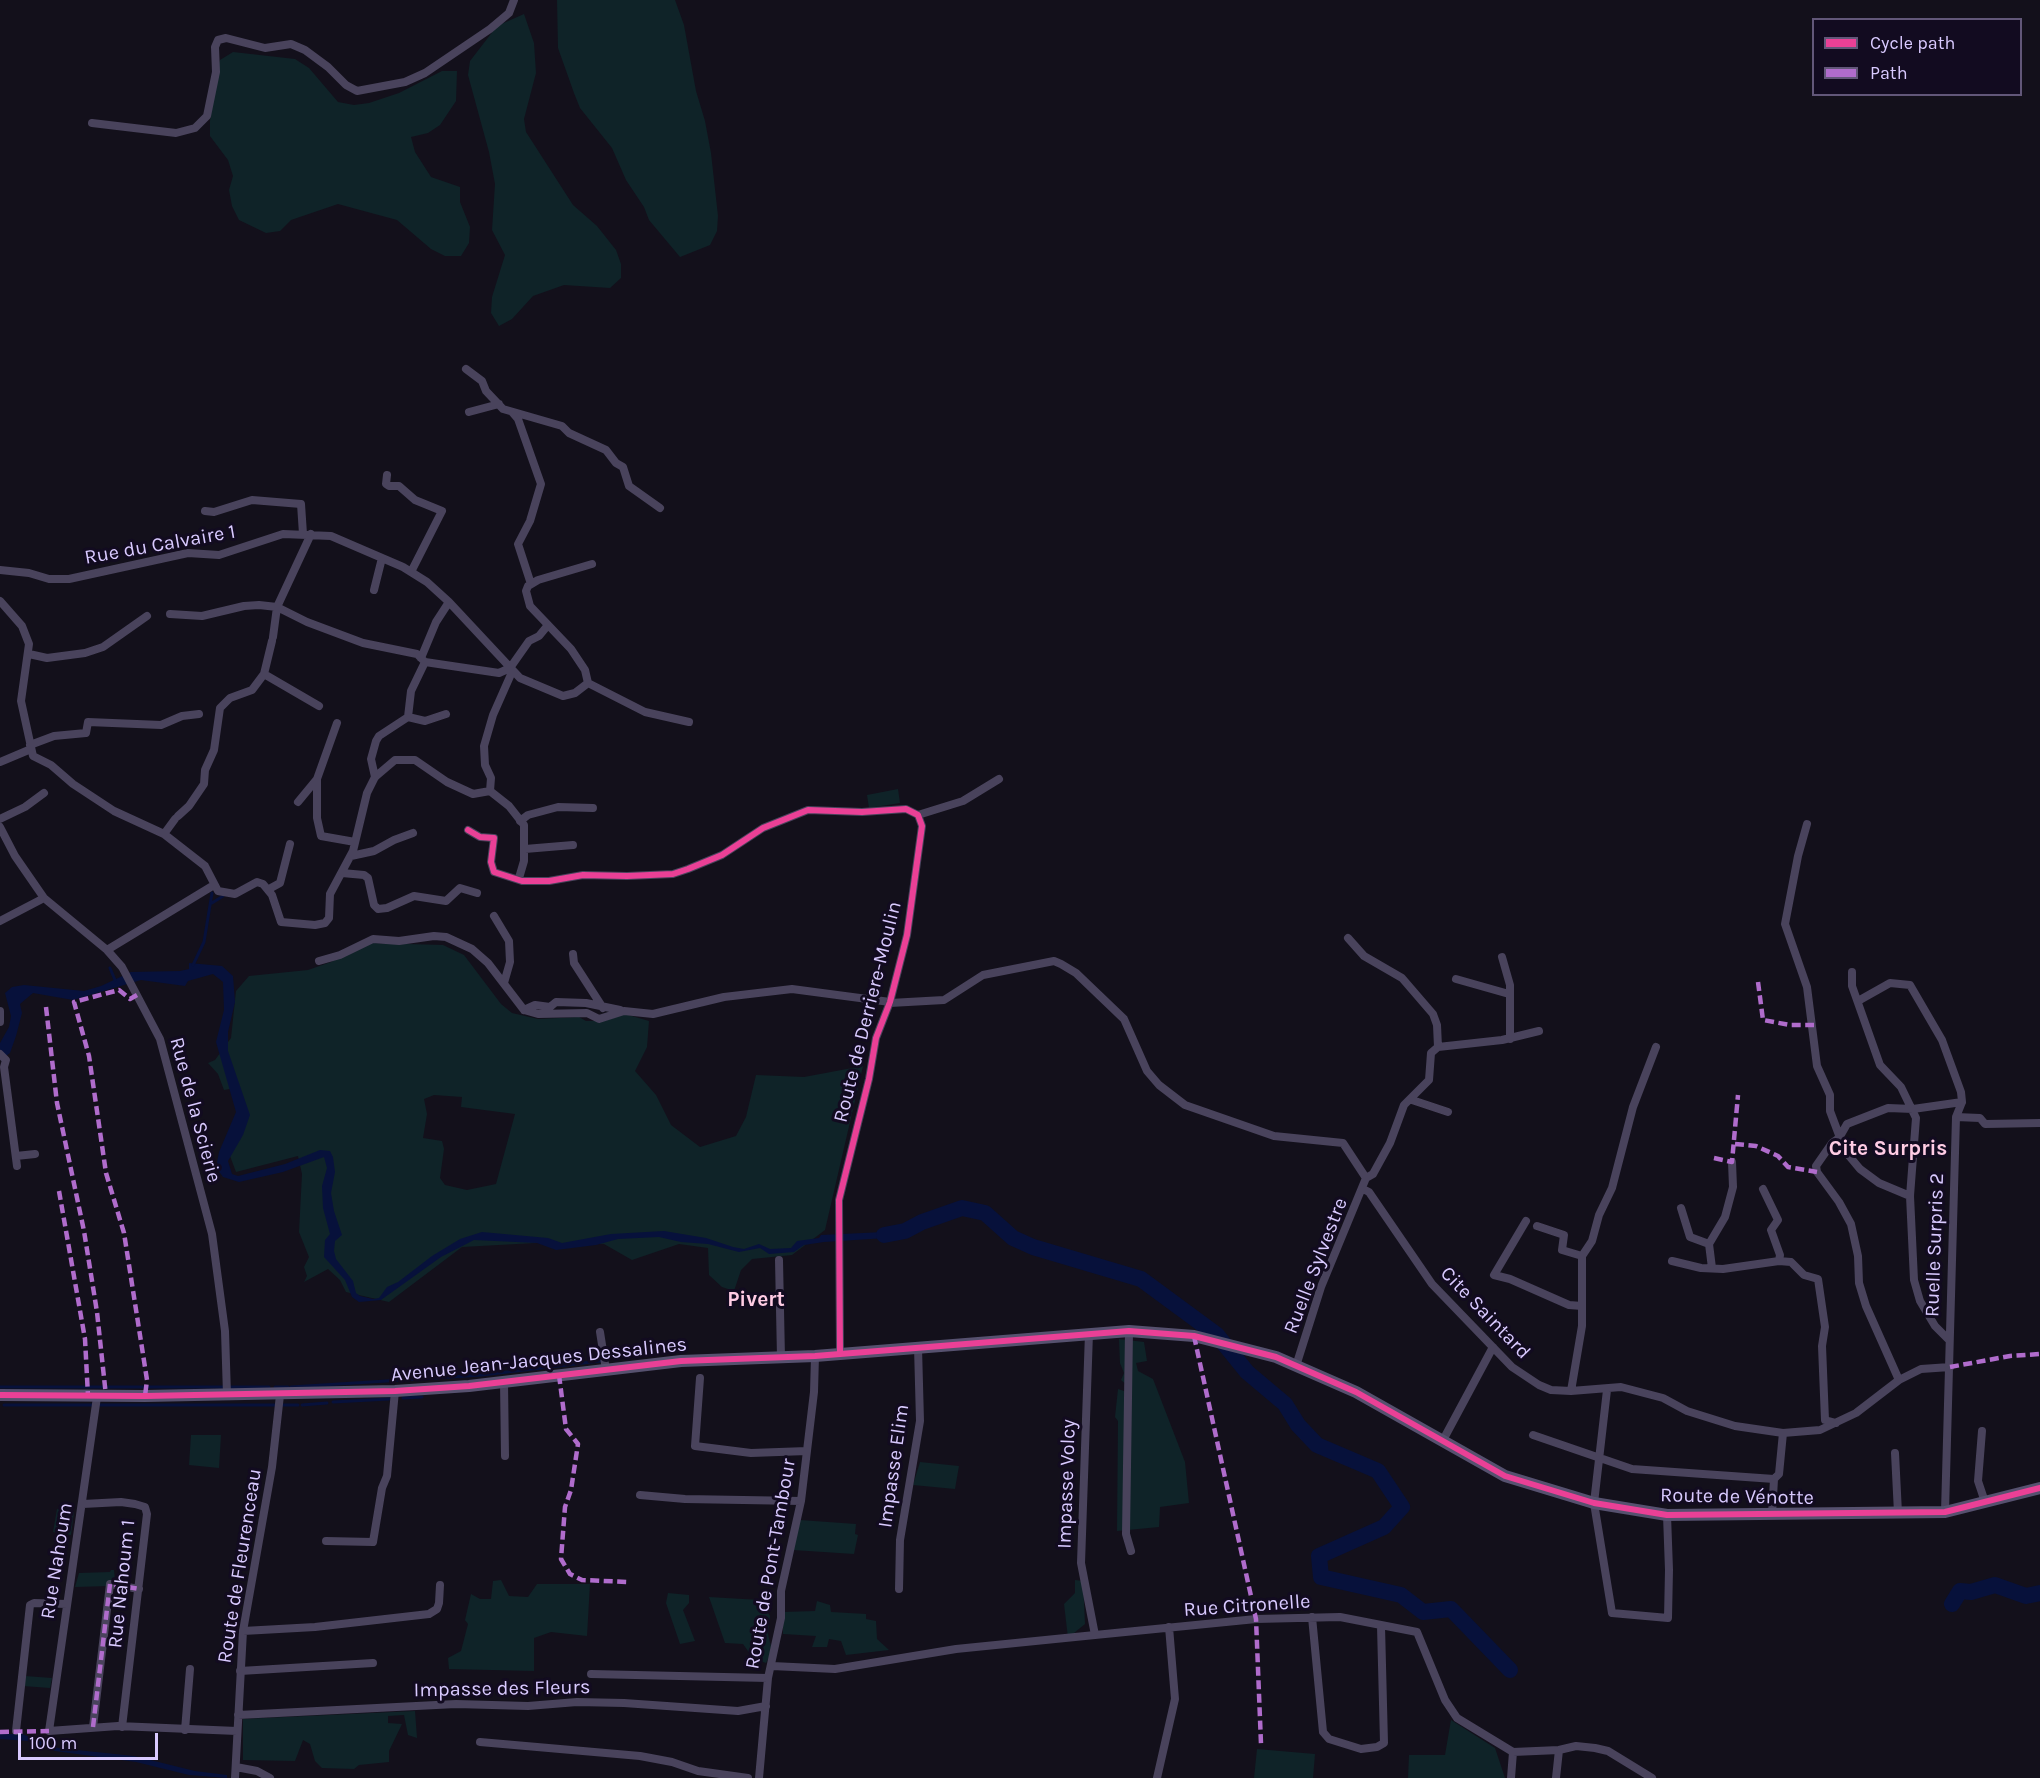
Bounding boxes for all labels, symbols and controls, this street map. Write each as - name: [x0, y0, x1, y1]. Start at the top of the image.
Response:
- legend: [1812, 18, 2022, 96]
- text: Cycle path: [1870, 32, 1955, 54]
- text: Path: [1870, 62, 1908, 84]
- street label: Rue du Calvaire 1: [83, 520, 237, 570]
- street label: Route de Derriere-Moulin: [829, 899, 907, 1125]
- street label: Rue de la Scierie: [164, 1035, 226, 1185]
- district label: Cite Surpris: [1829, 1136, 1947, 1162]
- street label: Ruelle Surpris 2: [1920, 1173, 1950, 1317]
- street label: Ruelle Sylvestre: [1279, 1195, 1353, 1337]
- street label: Cite Saintard: [1435, 1262, 1535, 1364]
- district label: Pivert: [727, 1287, 785, 1313]
- street label: Avenue Jean-Jacques Dessalines: [390, 1333, 688, 1387]
- street label: Impasse Elim: [873, 1403, 915, 1529]
- street label: Impasse Volcy: [1053, 1419, 1081, 1549]
- street label: Route de Pont-Tambour: [741, 1457, 801, 1671]
- street label: Route de Fleurenceau: [213, 1467, 267, 1665]
- street label: Route de Vénotte: [1660, 1484, 1814, 1510]
- street label: Rue Nahoum: [36, 1501, 78, 1621]
- street label: Rue Nahoum 1: [103, 1518, 141, 1650]
- street label: Rue Citronelle: [1183, 1590, 1311, 1622]
- street label: Impasse des Fleurs: [413, 1675, 591, 1703]
- scale bar: [21, 1721, 160, 1759]
- text: 100 m: [29, 1732, 77, 1754]

